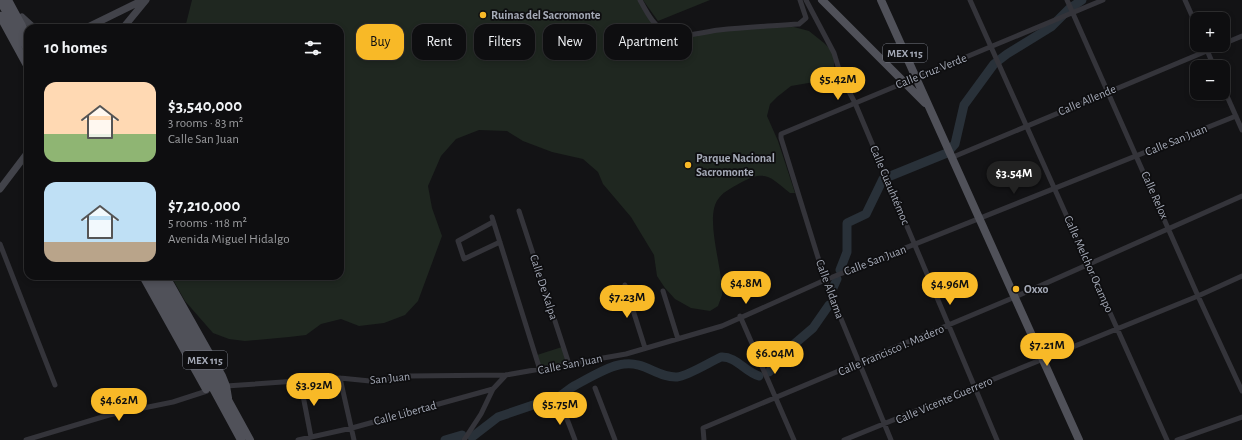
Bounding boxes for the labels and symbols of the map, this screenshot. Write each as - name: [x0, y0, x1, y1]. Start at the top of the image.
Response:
- place label: Ruinas del Sacromonte: [491, 9, 601, 21]
- marker: Ruinas del Sacromonte: [478, 10, 488, 20]
- road number: MEX 115: [883, 44, 927, 62]
- street label: Calle Cruz Verde: [894, 51, 968, 91]
- pin: $5.42M: [805, 67, 871, 101]
- street label: Calle Allende: [1056, 82, 1118, 118]
- street label: Calle San Juan: [1143, 122, 1209, 158]
- street label: Calle Cuauhtémoc: [868, 144, 912, 227]
- place label: Parque Nacional Sacromonte: [696, 152, 775, 178]
- marker: Parque Nacional Sacromonte: [683, 160, 693, 170]
- pin: $3.54M: [981, 161, 1047, 195]
- street label: Calle Relox: [1139, 169, 1171, 221]
- street label: Calle Melchor Ocampo: [1062, 214, 1116, 314]
- street label: Calle San Juan: [842, 243, 908, 277]
- street label: Calle De Xalpa: [528, 253, 560, 321]
- street label: Calle Aldama: [814, 258, 846, 321]
- pin: $4.8M: [718, 271, 774, 305]
- pin: $4.96M: [917, 272, 983, 306]
- place label: Oxxo: [1024, 283, 1049, 295]
- marker: Oxxo: [1011, 284, 1021, 294]
- pin: $7.23M: [594, 285, 660, 319]
- street label: Calle Francisco I. Madero: [836, 322, 946, 378]
- pin: $7.21M: [1014, 333, 1080, 367]
- pin: $6.04M: [742, 341, 808, 375]
- road number: MEX 115: [183, 351, 227, 369]
- street label: Calle San Juan: [537, 352, 603, 376]
- street label: San Juan: [369, 370, 411, 386]
- pin: $3.92M: [281, 373, 347, 407]
- street label: Calle Vicente Guerrero: [894, 374, 994, 426]
- pin: $4.62M: [86, 388, 152, 422]
- pin: $5.75M: [527, 392, 593, 426]
- street label: Calle Libertad: [372, 399, 438, 427]

